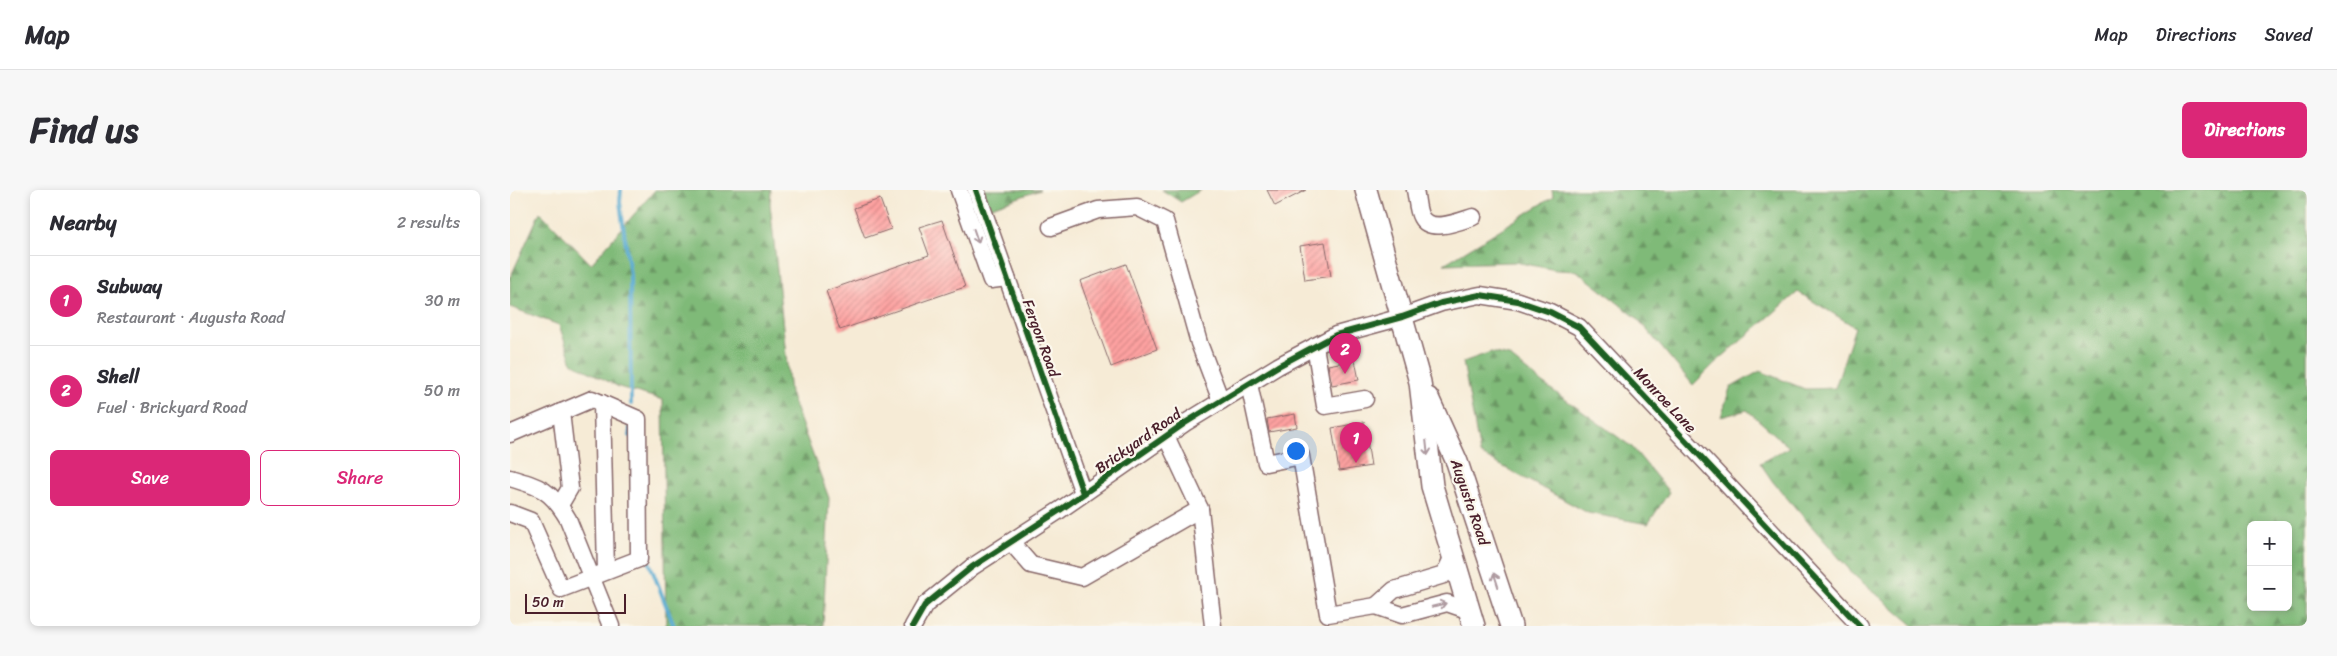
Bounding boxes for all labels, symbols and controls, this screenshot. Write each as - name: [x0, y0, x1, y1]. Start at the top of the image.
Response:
- text: Map: [25, 14, 69, 56]
- text: Map: [2095, 19, 2128, 51]
- text: Directions: [2156, 19, 2237, 51]
- text: Saved: [2265, 19, 2312, 51]
- text: Find us: [30, 99, 138, 161]
- button: Directions: [2182, 102, 2307, 158]
- text: Nearby: [50, 204, 116, 242]
- text: 2 results: [397, 208, 460, 237]
- one-way arrow: [971, 228, 981, 244]
- text: Subway: [97, 270, 162, 303]
- text: 1: [63, 286, 69, 315]
- text: 30 m: [425, 286, 460, 315]
- street label: Fergon Road: [1015, 295, 1067, 382]
- text: Restaurant · Augusta Road: [97, 303, 285, 332]
- pin: 2: [1329, 333, 1361, 374]
- text: Shell: [97, 360, 139, 393]
- street label: Monroe Lane: [1627, 361, 1703, 439]
- text: 2: [61, 376, 71, 405]
- text: 50 m: [424, 376, 460, 405]
- text: Fuel · Brickyard Road: [97, 393, 247, 422]
- street label: Brickyard Road: [1089, 401, 1187, 480]
- pin: 1: [1340, 422, 1372, 463]
- your location: [1283, 438, 1309, 464]
- one-way arrow: [1422, 440, 1432, 456]
- button: Save: [50, 450, 250, 506]
- button: Share: [260, 450, 460, 506]
- street label: Augusta Road: [1443, 454, 1497, 550]
- map controls: [2247, 521, 2292, 611]
- button: +: [2247, 521, 2292, 566]
- button: −: [2247, 566, 2292, 611]
- one-way arrow: [1491, 572, 1500, 588]
- text: 50 m: [532, 590, 564, 615]
- scale bar: [525, 591, 626, 614]
- one-way arrow: [1431, 600, 1447, 609]

